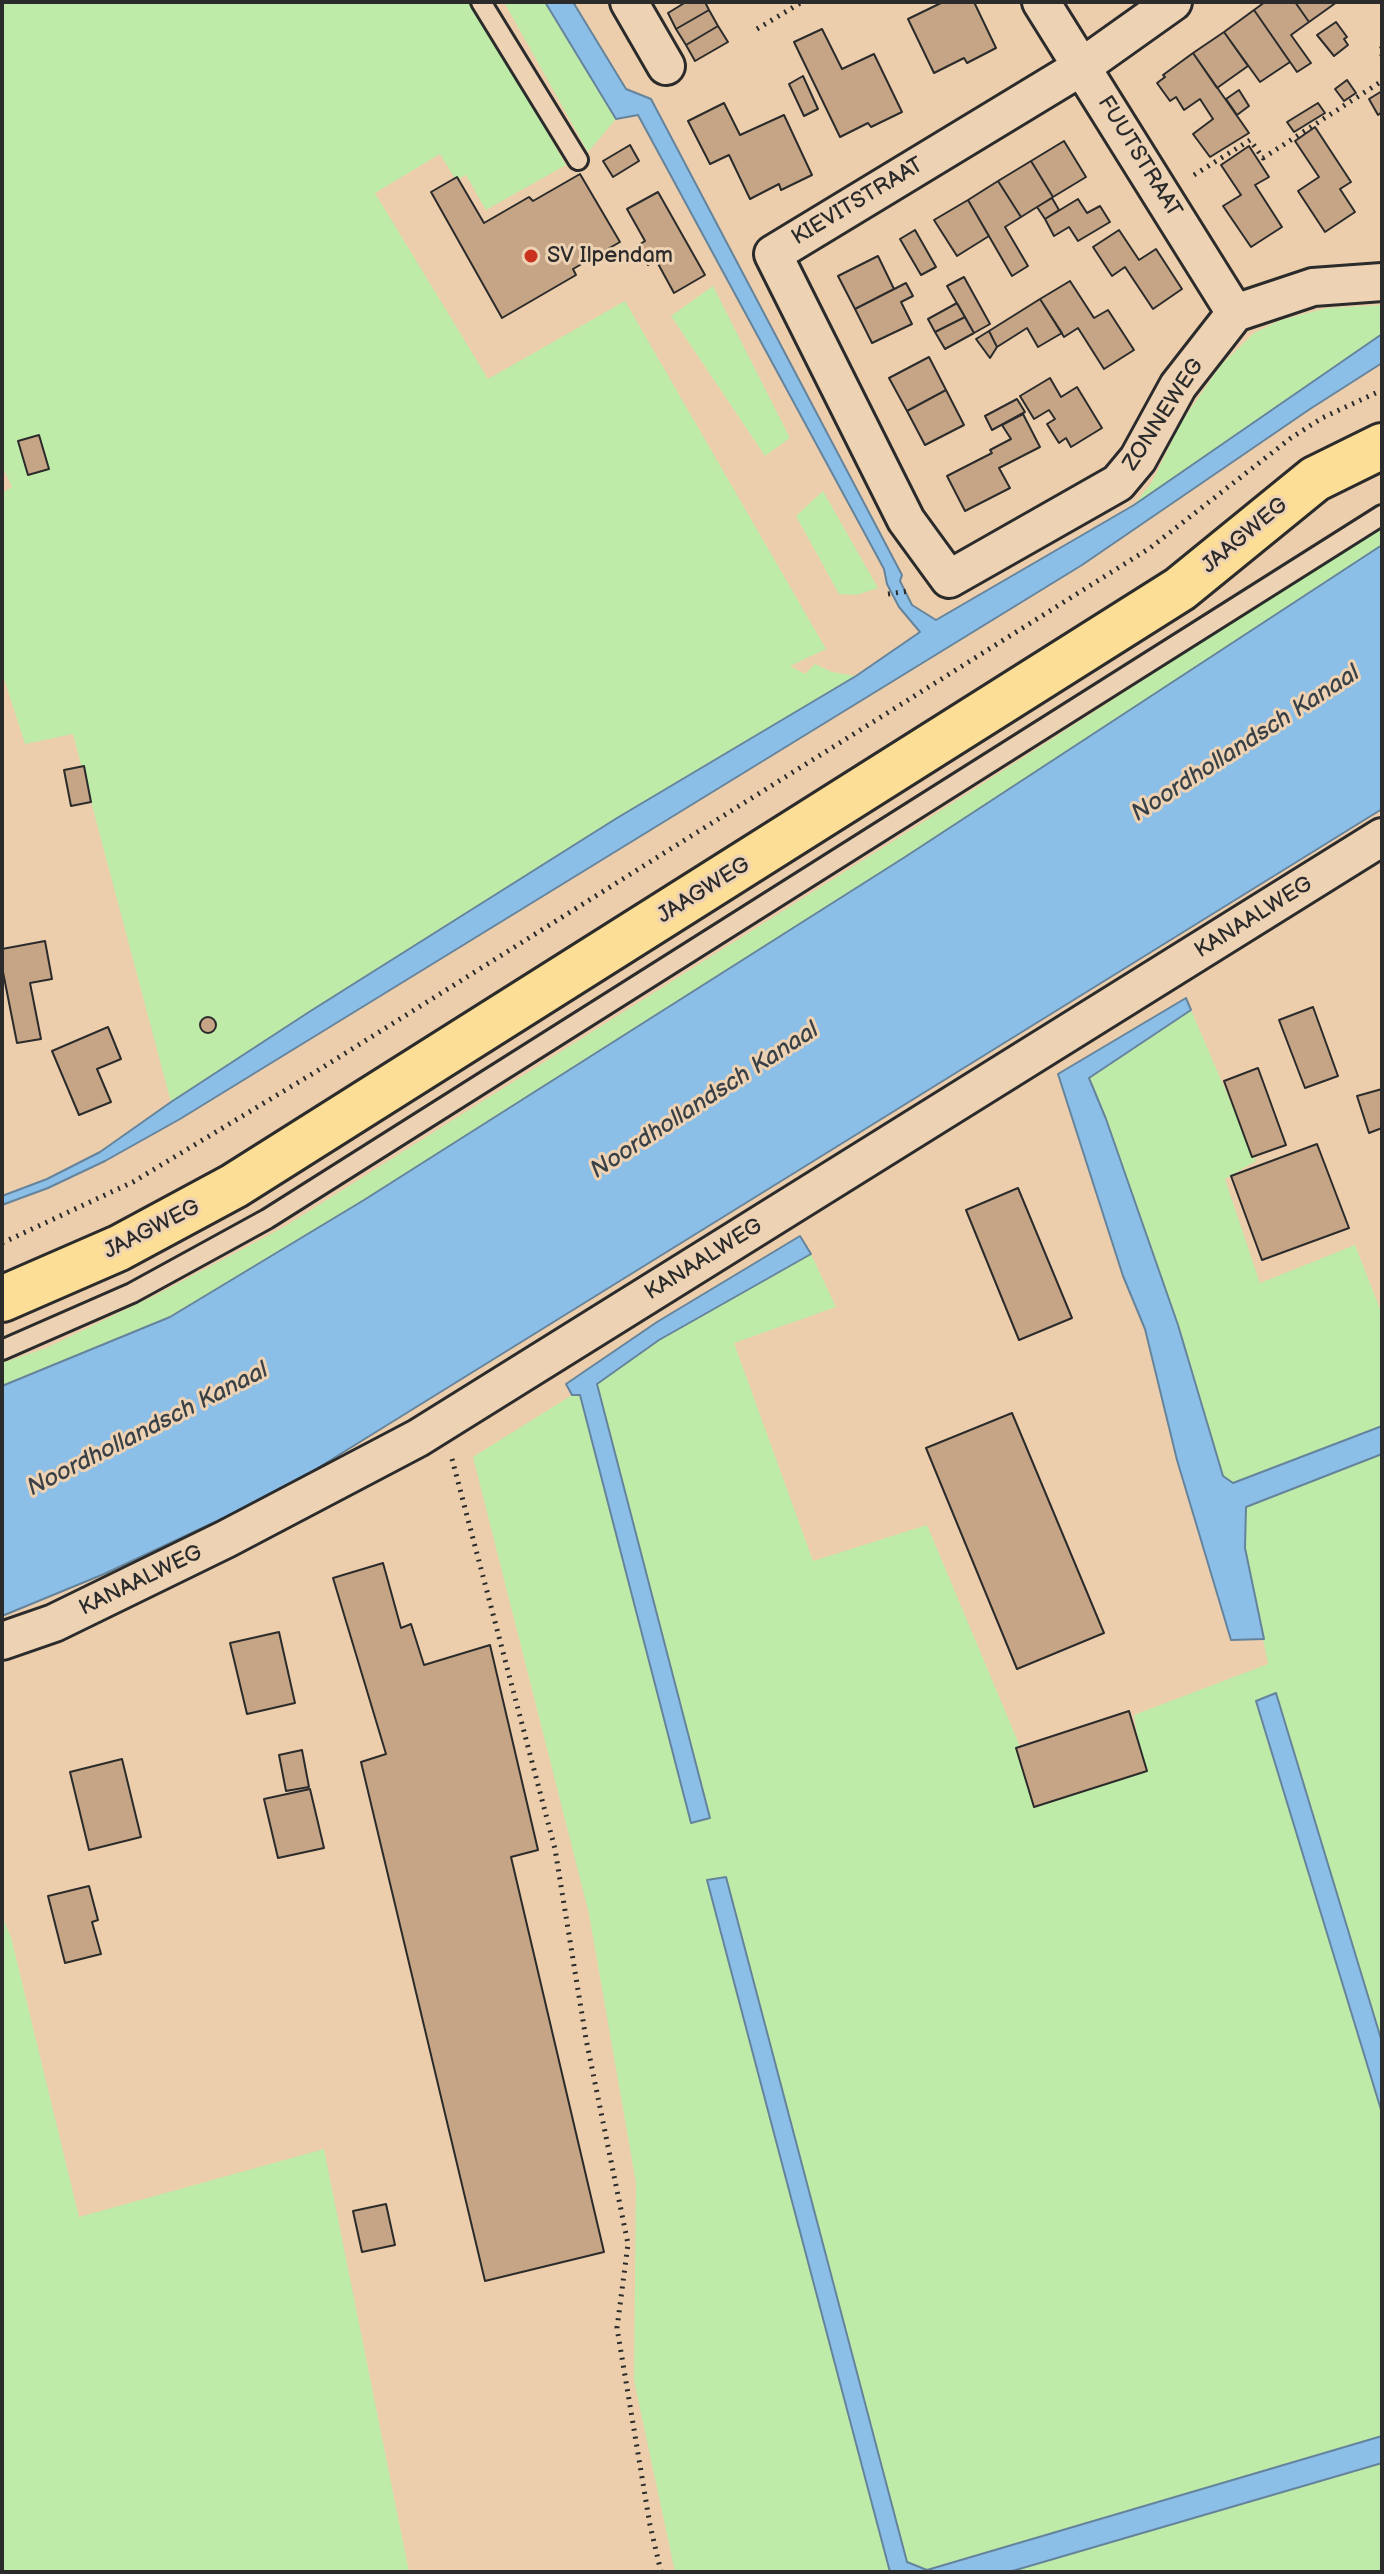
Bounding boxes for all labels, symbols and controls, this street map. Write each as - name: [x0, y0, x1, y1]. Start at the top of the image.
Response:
- street label: FUUTSTRAAT: [1091, 91, 1187, 223]
- street label: KIEVITSTRAAT: [787, 152, 929, 252]
- place label: SV Ilpendam: [547, 243, 673, 269]
- marker: SV Ilpendam: [522, 247, 540, 265]
- street label: ZONNEWEG: [1118, 354, 1210, 476]
- street label: JAAGWEG: [1197, 492, 1293, 580]
- water label: Noordhollandsch Kanaal: [1126, 659, 1366, 829]
- street label: JAAGWEG: [653, 852, 755, 930]
- street label: KANAALWEG: [1190, 871, 1318, 965]
- water label: Noordhollandsch Kanaal: [585, 1016, 825, 1186]
- street label: JAAGWEG: [100, 1195, 204, 1265]
- street label: KANAALWEG: [640, 1213, 768, 1307]
- water label: Noordhollandsch Kanaal: [23, 1357, 273, 1503]
- street label: KANAALWEG: [75, 1540, 207, 1622]

